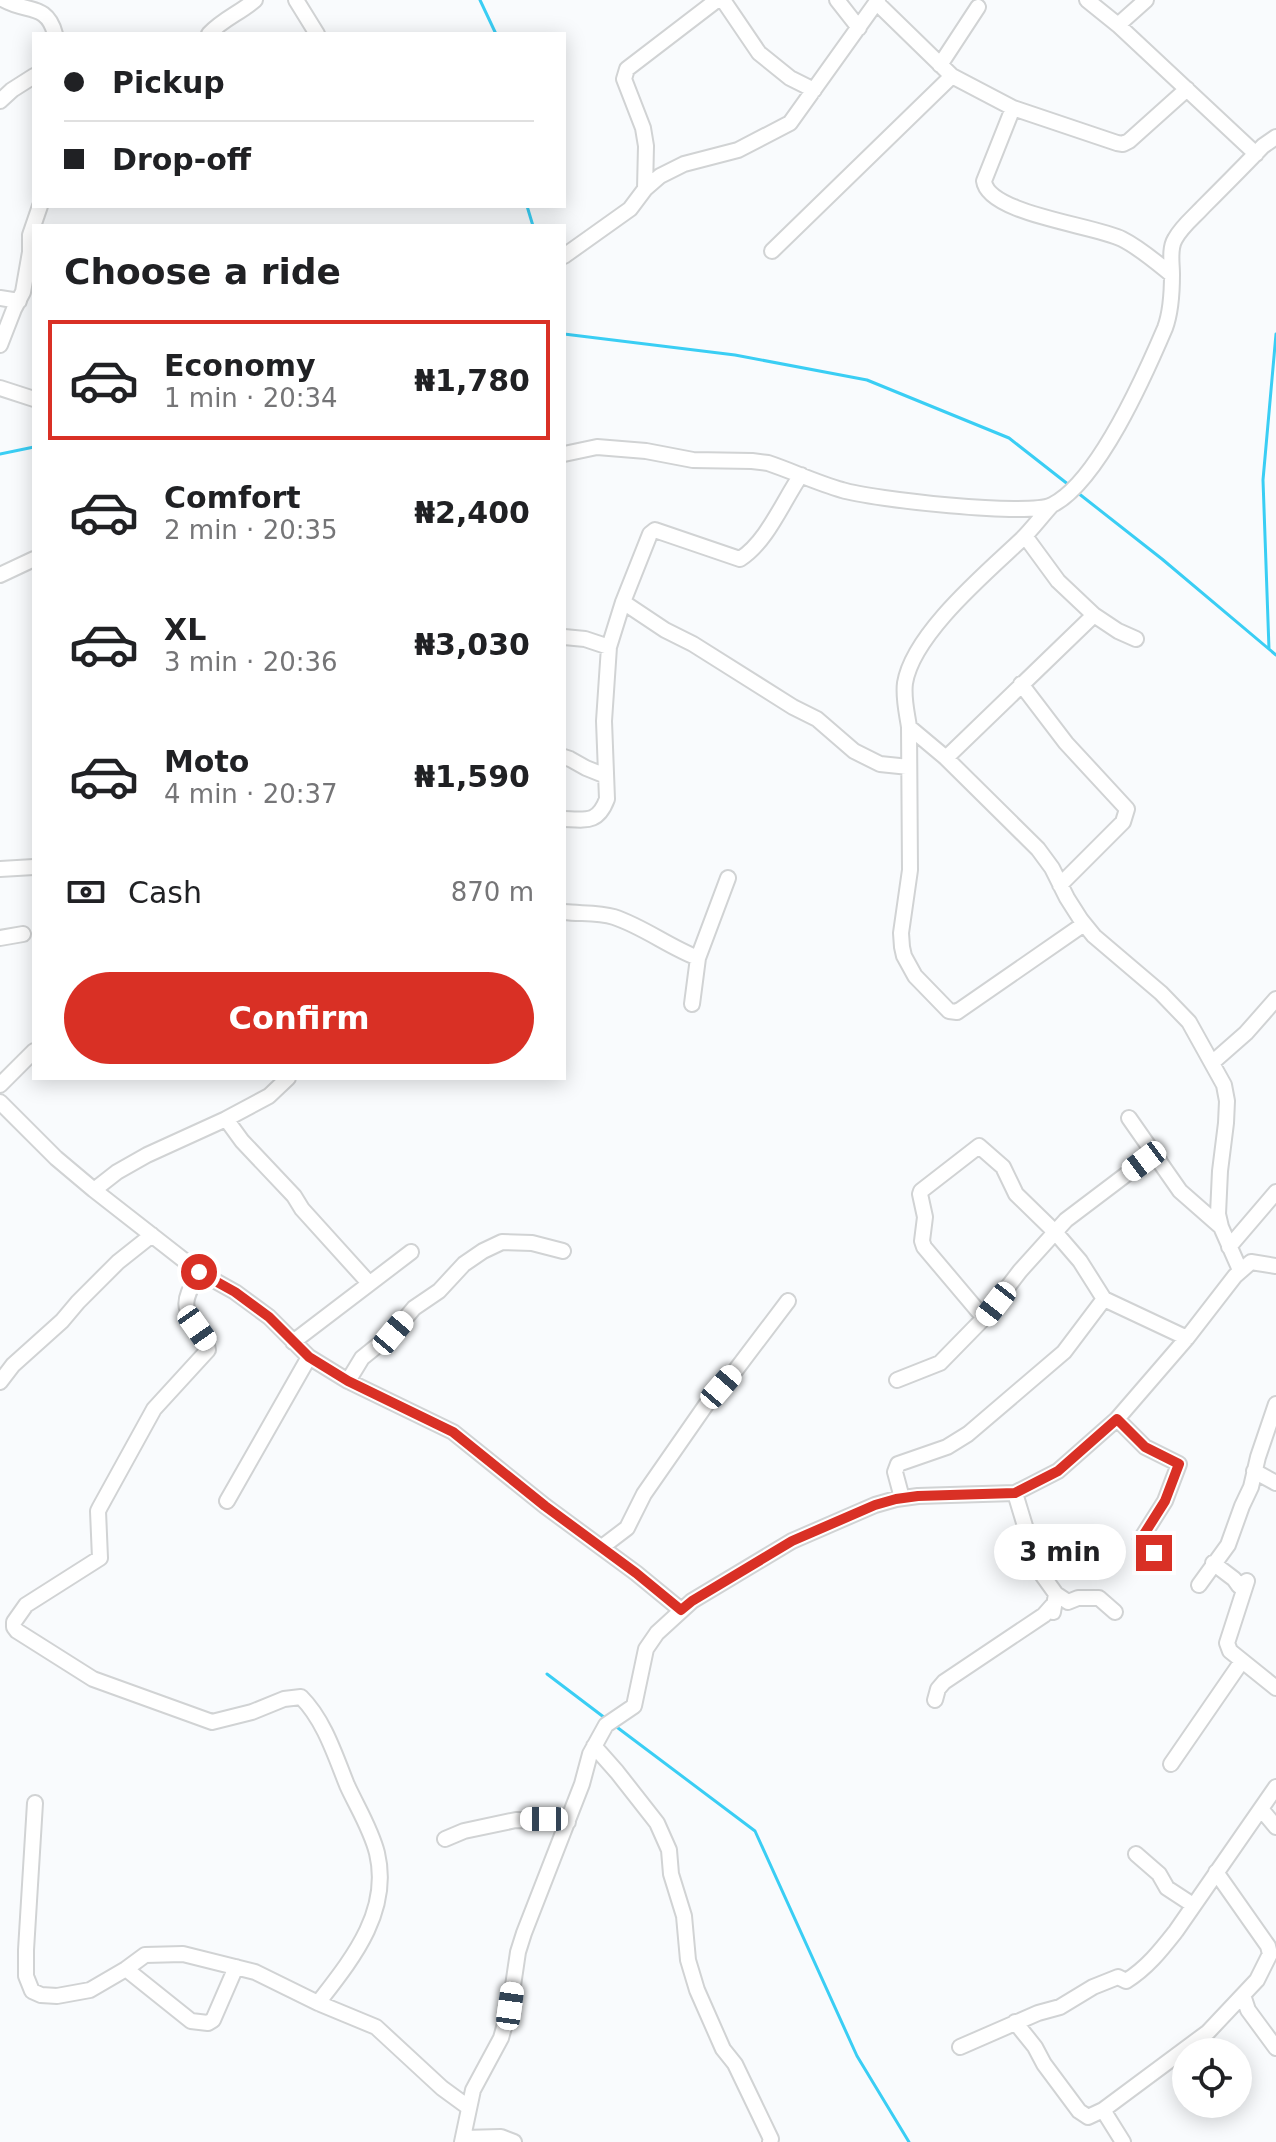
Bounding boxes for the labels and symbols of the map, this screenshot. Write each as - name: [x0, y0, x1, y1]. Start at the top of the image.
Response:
- car: [1118, 1137, 1170, 1185]
- route start: [181, 1254, 217, 1290]
- car: [972, 1278, 1020, 1330]
- car: [173, 1301, 221, 1355]
- car: [368, 1307, 418, 1359]
- car: [696, 1361, 746, 1413]
- callout: 3 min: [994, 1525, 1126, 1581]
- route end: [1136, 1535, 1172, 1571]
- car: [520, 1807, 568, 1831]
- car: [495, 1981, 525, 2031]

